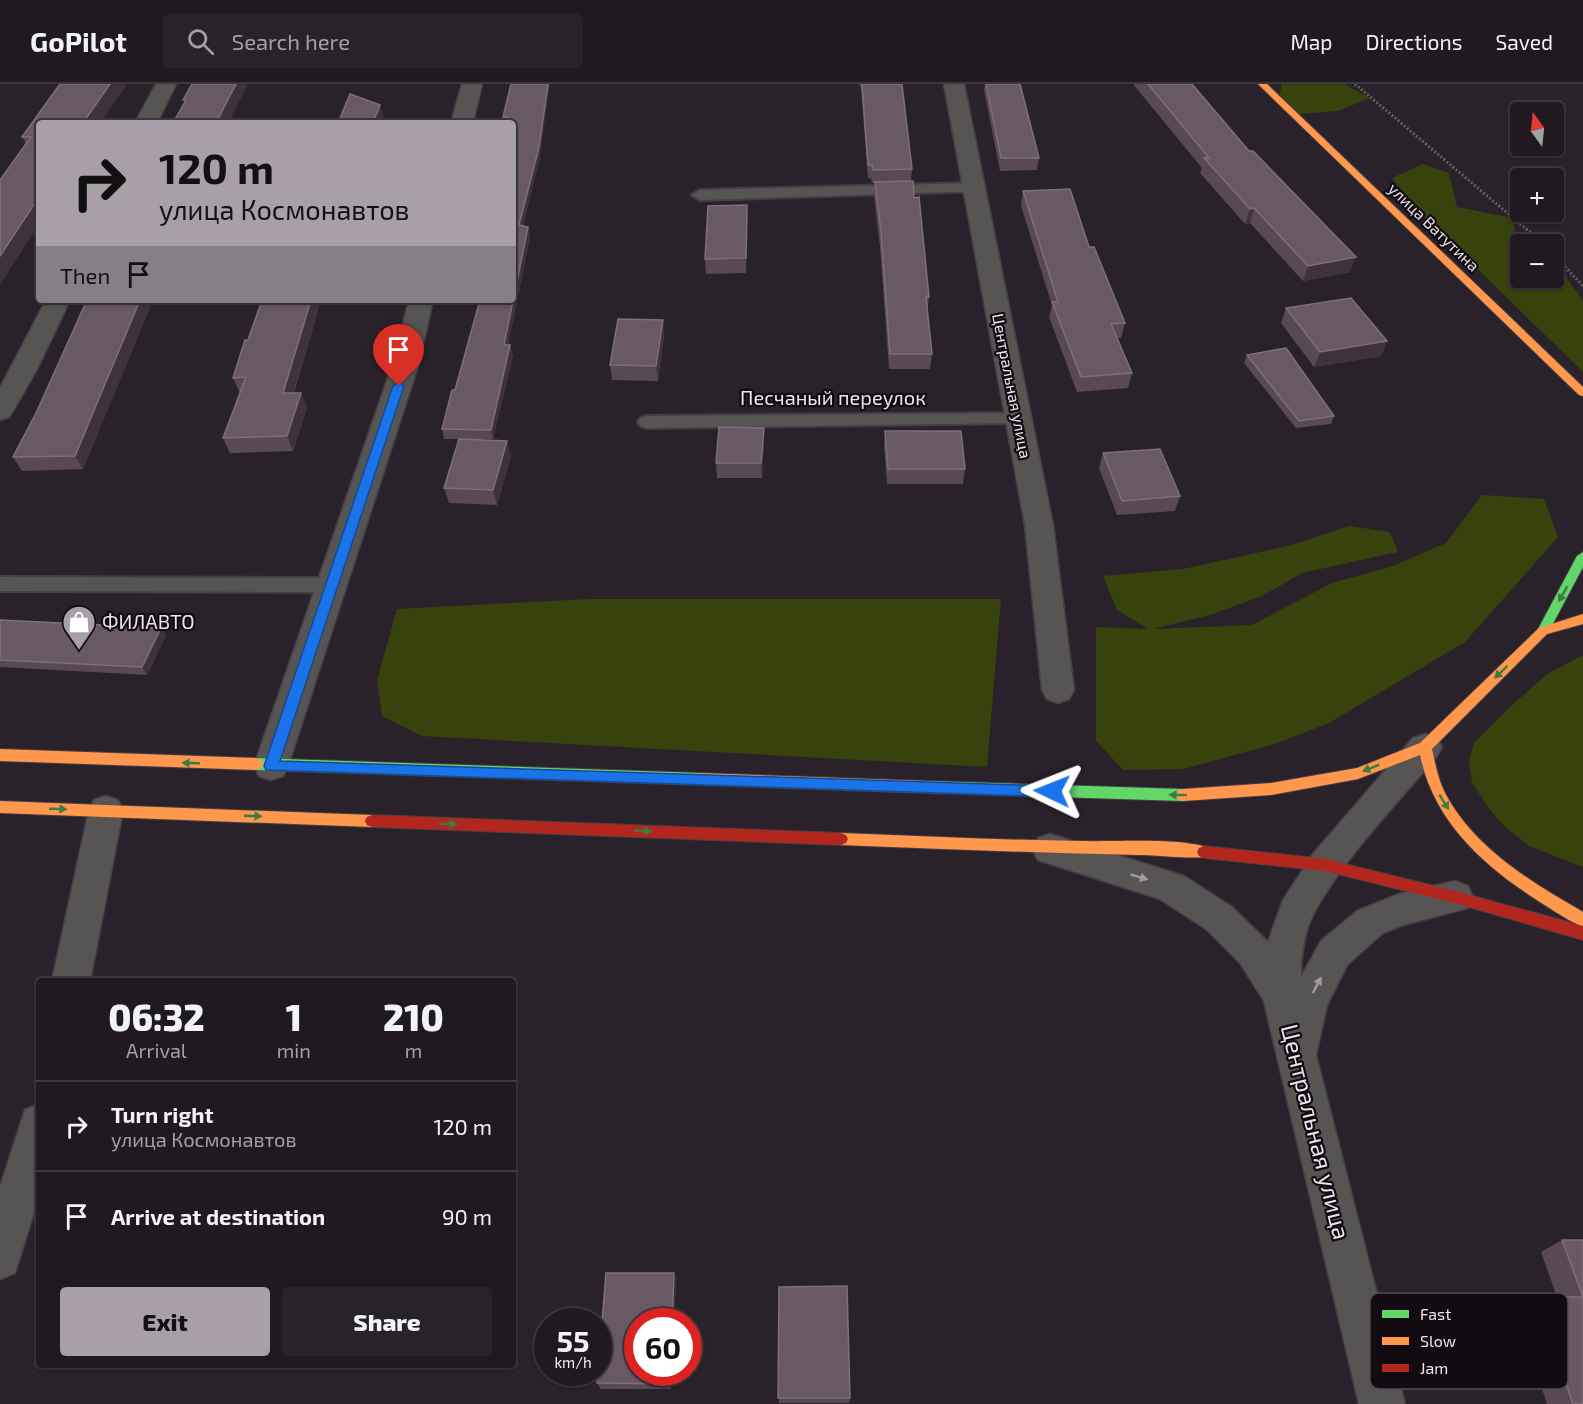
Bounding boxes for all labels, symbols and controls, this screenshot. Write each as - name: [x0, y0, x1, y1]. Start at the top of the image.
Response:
- search box: [163, 14, 583, 68]
- text: GoPilot: [30, 24, 127, 58]
- icon: search: [184, 25, 217, 58]
- text: Search here: [232, 28, 350, 54]
- text: Map: [1290, 29, 1333, 54]
- text: Directions: [1366, 29, 1462, 54]
- text: Saved: [1495, 29, 1553, 54]
- north arrow: [1510, 102, 1564, 156]
- map controls: [1510, 102, 1564, 288]
- text: 120 m: [159, 142, 274, 192]
- icon: right: [60, 144, 138, 222]
- button: +: [1510, 168, 1564, 222]
- street label: улица Ватутина: [1384, 179, 1484, 275]
- text: улица Космонавтов: [159, 193, 410, 225]
- button: −: [1510, 234, 1564, 288]
- icon: arrive: [122, 258, 155, 291]
- text: Then: [60, 262, 110, 288]
- street label: Центральная улица: [988, 312, 1036, 460]
- pin: [373, 324, 424, 386]
- icon: arrive: [382, 333, 415, 366]
- street label: Песчаный переулок: [740, 385, 926, 410]
- one-way arrow: [1558, 586, 1568, 603]
- shop icon: ФИЛАВТО: [61, 604, 97, 651]
- place label: ФИЛАВТО: [102, 609, 195, 633]
- one-way arrow: [1493, 665, 1508, 679]
- one-way arrow: [182, 758, 201, 767]
- position arrow: [1020, 759, 1084, 823]
- one-way arrow: [1361, 763, 1379, 773]
- one-way arrow: [1169, 790, 1188, 799]
- one-way arrow: [1438, 793, 1449, 810]
- one-way arrow: [49, 804, 68, 813]
- one-way arrow: [244, 812, 263, 821]
- one-way arrow: [439, 819, 458, 828]
- one-way arrow: [634, 827, 653, 836]
- one-way arrow: [1130, 873, 1148, 882]
- one-way arrow: [1312, 976, 1322, 993]
- text: 06:32: [108, 995, 205, 1038]
- text: 1: [286, 995, 302, 1038]
- text: 210: [383, 995, 444, 1038]
- street label: Центральная улица: [1275, 1021, 1357, 1243]
- text: Arrival: [126, 1038, 187, 1062]
- text: min: [277, 1038, 311, 1062]
- text: m: [405, 1038, 422, 1062]
- text: Turn right: [111, 1101, 213, 1127]
- icon: right: [60, 1110, 93, 1143]
- text: 120 m: [433, 1113, 492, 1139]
- text: улица Космонавтов: [111, 1127, 297, 1151]
- icon: arrive: [60, 1200, 93, 1233]
- text: Arrive at destination: [111, 1203, 325, 1229]
- text: 90 m: [442, 1203, 492, 1229]
- button: Exit: [60, 1287, 270, 1356]
- button: Share: [282, 1287, 492, 1356]
- legend: [1370, 1293, 1568, 1389]
- text: Fast: [1420, 1304, 1451, 1323]
- speed limit sign: 60: [624, 1308, 702, 1386]
- text: 55: [556, 1322, 590, 1358]
- text: Slow: [1420, 1331, 1456, 1350]
- text: km/h: [554, 1353, 592, 1371]
- text: Jam: [1420, 1358, 1448, 1377]

